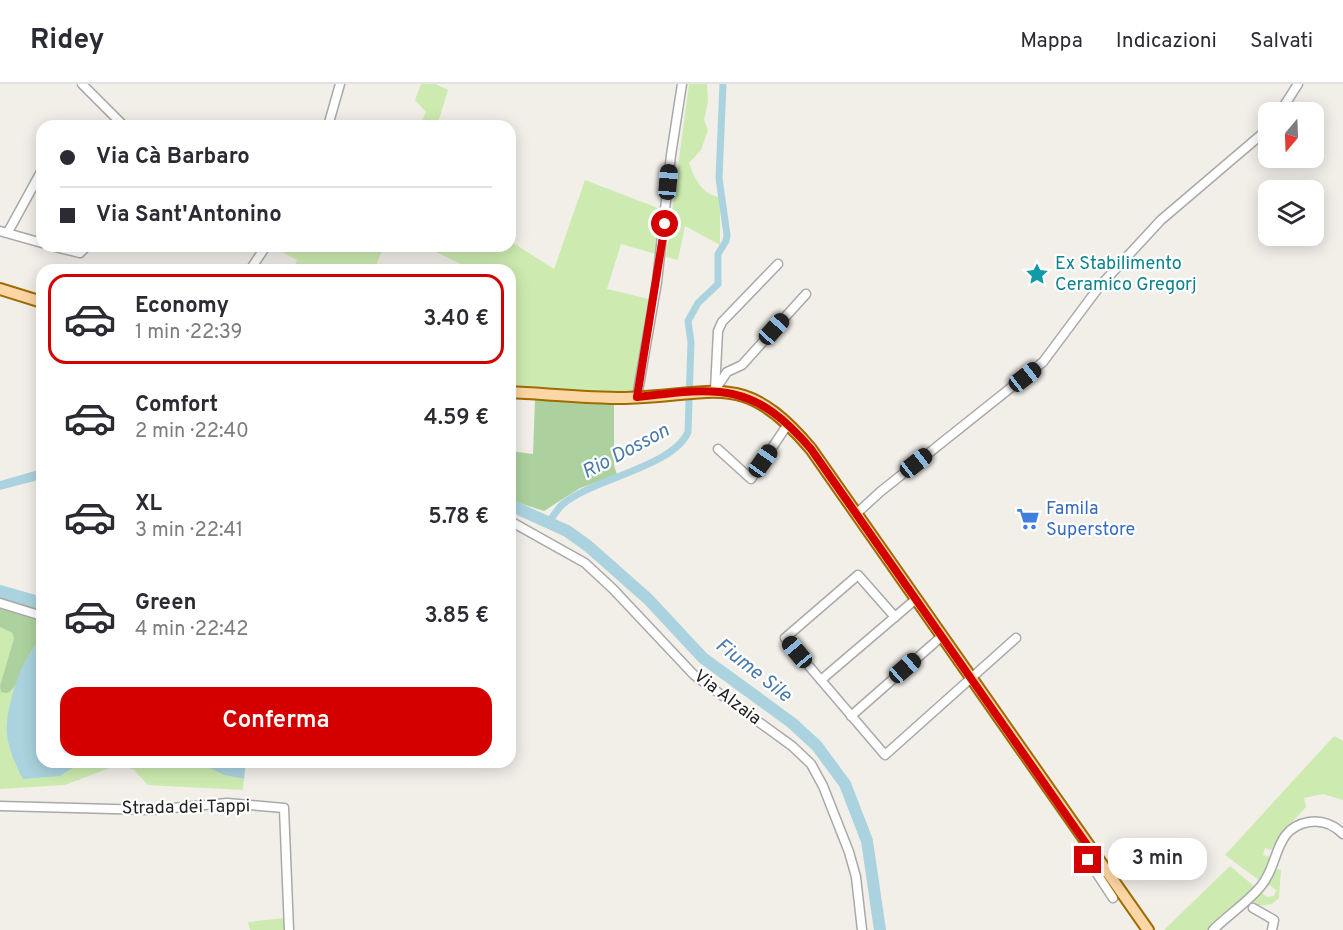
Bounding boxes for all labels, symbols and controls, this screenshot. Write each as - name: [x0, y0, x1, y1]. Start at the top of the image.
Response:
- text: Ridey: [30, 23, 104, 59]
- text: Mappa: [1020, 28, 1083, 55]
- text: Indicazioni: [1116, 28, 1217, 55]
- text: Salvati: [1250, 28, 1313, 55]
- north arrow: [1258, 102, 1324, 168]
- map controls: [1258, 102, 1324, 246]
- text: Via Cà Barbaro: [96, 144, 250, 171]
- car: [657, 163, 679, 201]
- button: layers: [1258, 180, 1324, 246]
- text: Via Sant'Antonino: [96, 202, 282, 229]
- route start: [651, 210, 678, 237]
- place label: Ex Stabilimento Ceramico Gregorj: [1055, 253, 1197, 297]
- place icon: Ex Stabilimento Ceramico Gregorj: [1024, 261, 1050, 287]
- icon: car: [63, 292, 117, 346]
- text: Economy: [135, 293, 229, 320]
- text: 3.40 €: [423, 306, 489, 333]
- car: [755, 310, 793, 348]
- text: 1 min · 22:39: [135, 320, 242, 346]
- car: [1005, 359, 1045, 395]
- icon: car: [63, 391, 117, 445]
- text: Comfort: [135, 392, 218, 419]
- text: 4.59 €: [424, 405, 489, 432]
- water label: Rio Dosson: [578, 418, 674, 486]
- text: 2 min · 22:40: [135, 419, 249, 445]
- car: [745, 441, 781, 481]
- car: [896, 445, 936, 481]
- icon: car: [63, 490, 117, 544]
- text: XL: [135, 491, 162, 518]
- place label: Famila Superstore: [1046, 498, 1135, 542]
- text: 5.78 €: [428, 504, 489, 531]
- supermarket icon: Famila Superstore: [1015, 506, 1041, 532]
- text: 3 min · 22:41: [135, 518, 243, 544]
- icon: car: [63, 589, 117, 643]
- text: Green: [135, 590, 197, 617]
- text: 3.85 €: [424, 603, 489, 630]
- text: 4 min · 22:42: [135, 617, 248, 643]
- car: [779, 632, 815, 672]
- water label: Fiume Sile: [710, 633, 797, 709]
- car: [886, 649, 924, 687]
- street label: Via Alzaia: [689, 665, 765, 731]
- button: Conferma: [60, 687, 492, 756]
- street label: Strada dei Tappi: [121, 795, 251, 821]
- callout: 3 min: [1109, 839, 1208, 881]
- route end: [1074, 846, 1101, 873]
- text: 3 min: [1132, 846, 1183, 872]

